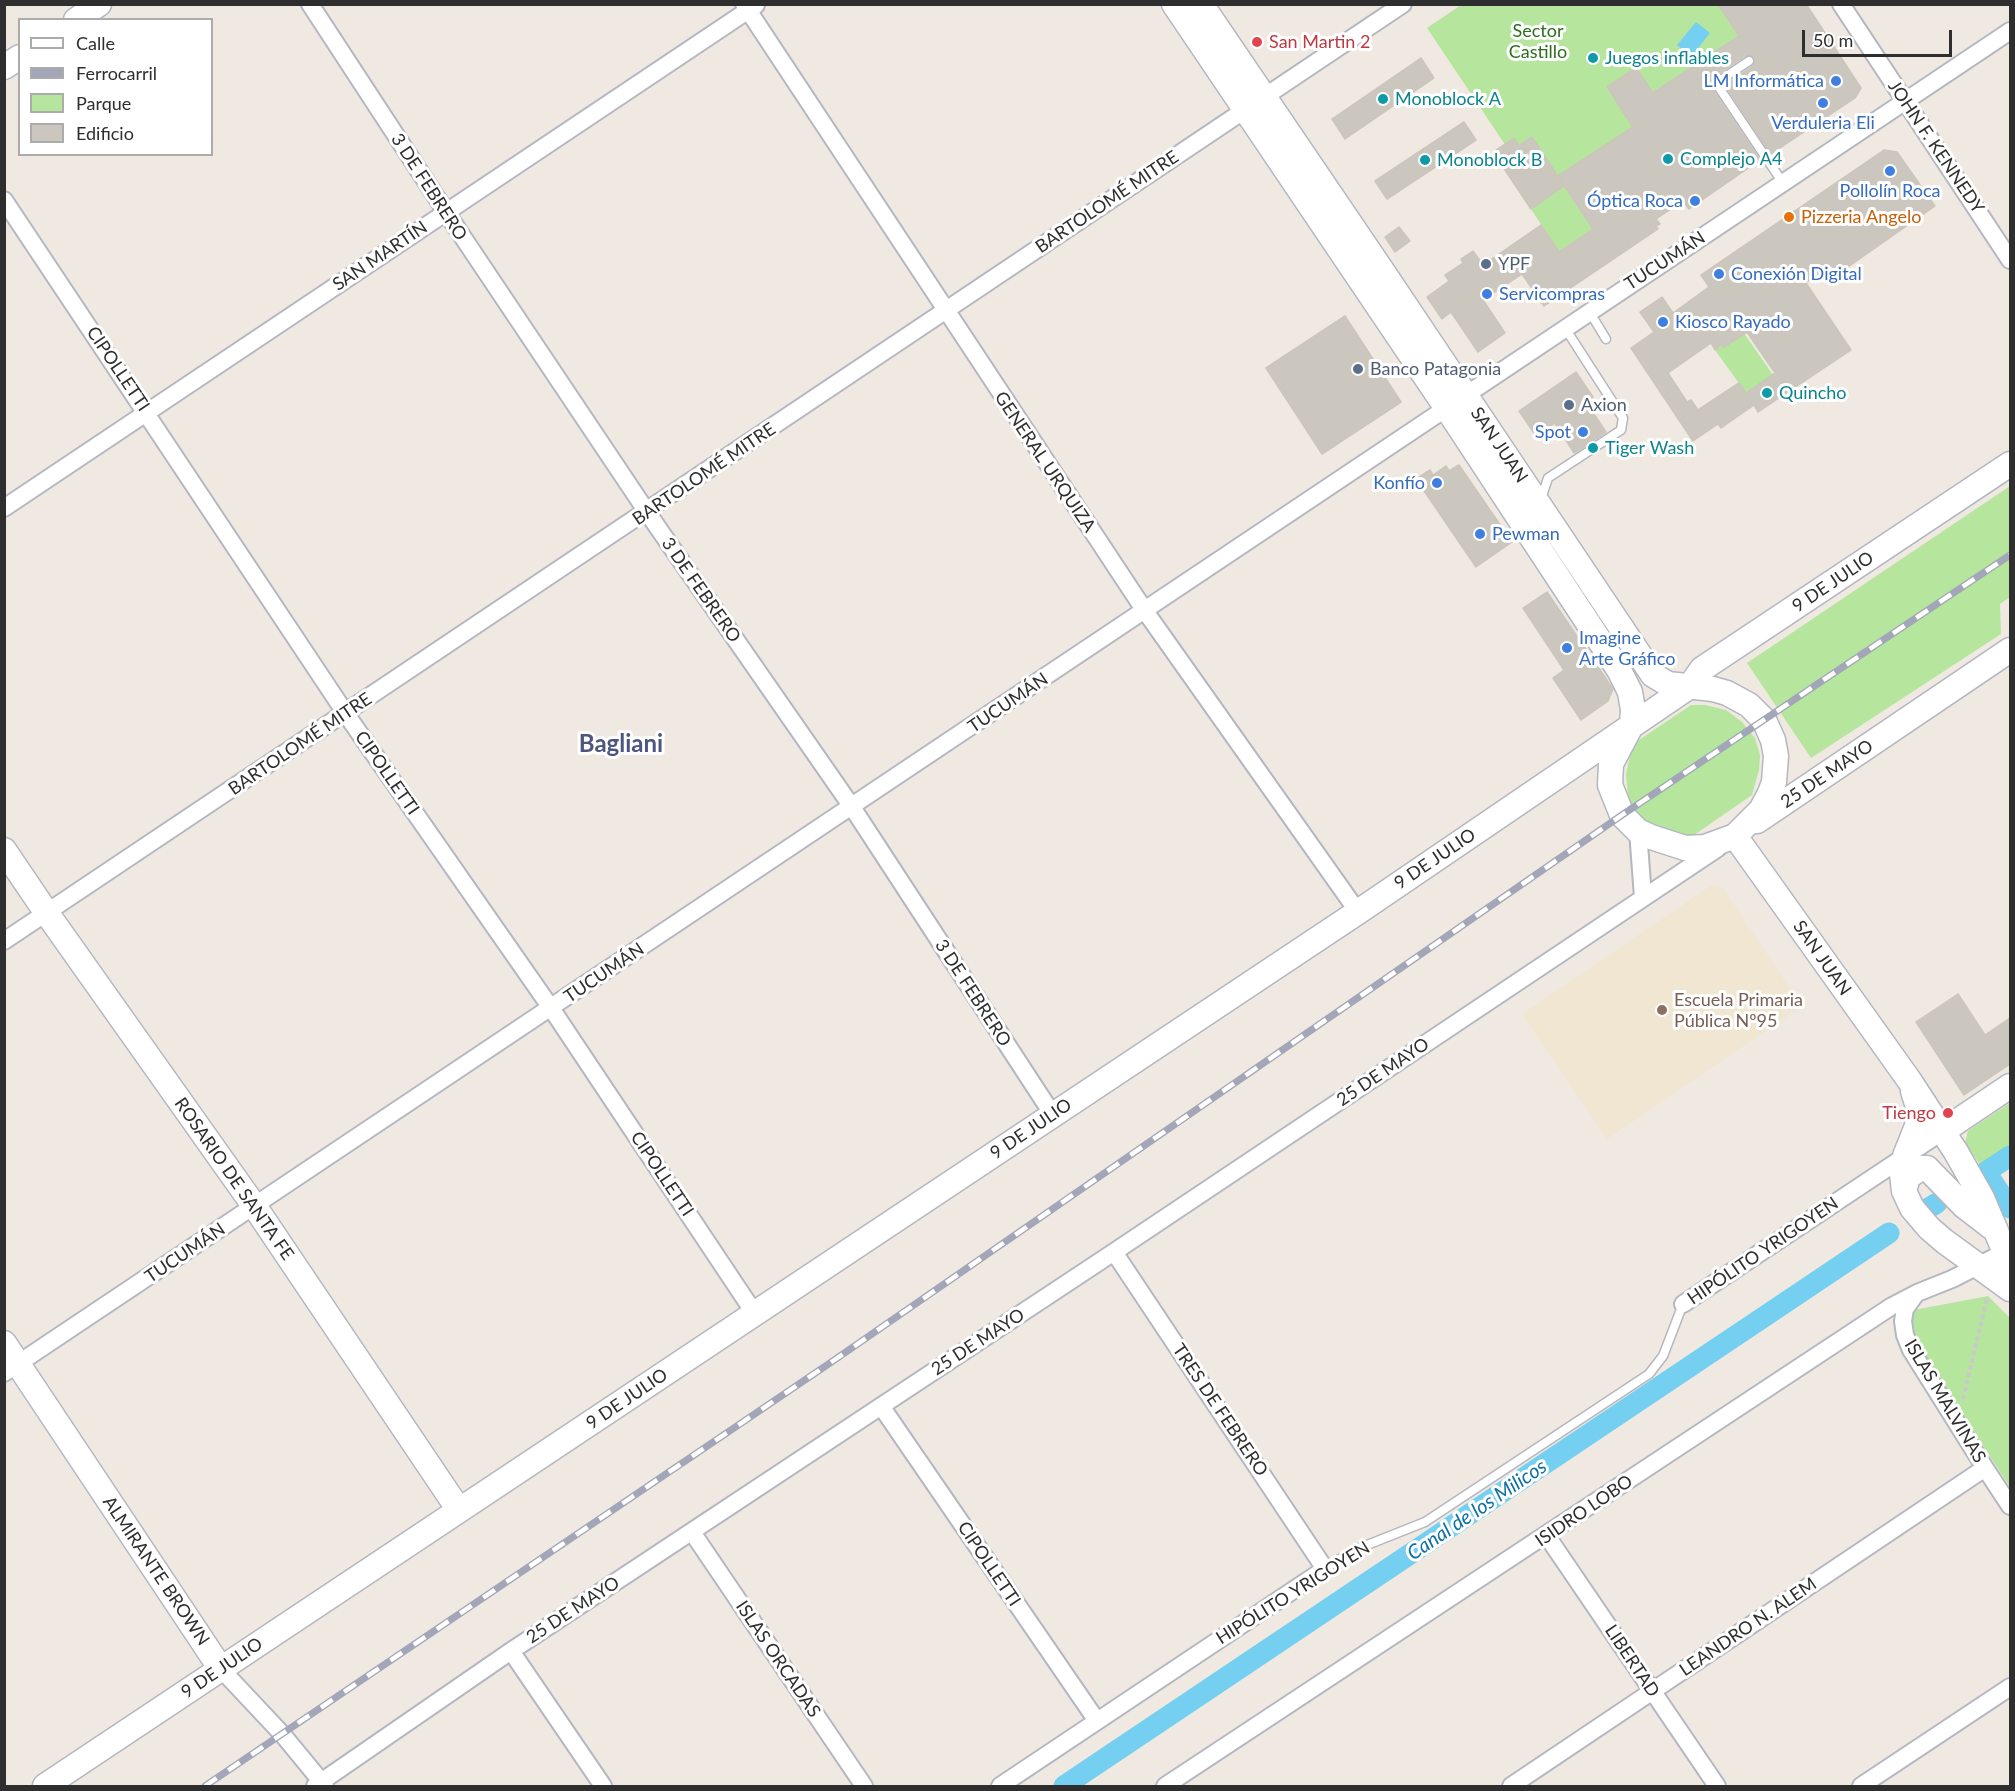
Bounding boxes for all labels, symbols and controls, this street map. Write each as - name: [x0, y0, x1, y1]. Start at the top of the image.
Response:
- legend: [18, 18, 213, 156]
- scale bar: [1805, 18, 1955, 56]
- park label: Sector Castillo: [1509, 20, 1567, 63]
- text: 50 m: [1813, 29, 1853, 51]
- place label: San Martin 2: [1269, 31, 1370, 53]
- text: Calle: [76, 32, 115, 54]
- marker: San Martin 2: [1250, 35, 1264, 49]
- place label: Juegos inflables: [1605, 47, 1729, 69]
- marker: Juegos inflables: [1586, 51, 1600, 65]
- text: Ferrocarril: [76, 62, 157, 84]
- place label: LM Informática: [1704, 70, 1824, 92]
- marker: LM Informática: [1829, 74, 1843, 88]
- street label: JOHN F. KENNEDY: [1883, 76, 1989, 218]
- place label: Monoblock A: [1395, 88, 1501, 110]
- text: Parque: [76, 92, 131, 114]
- marker: Monoblock A: [1376, 92, 1390, 106]
- marker: Verduleria Eli: [1816, 96, 1830, 110]
- place label: Verduleria Eli: [1771, 112, 1875, 134]
- text: Edificio: [76, 122, 134, 144]
- street label: 3 DE FEBRERO: [386, 129, 472, 245]
- street label: BARTOLOMÉ MITRE: [1031, 146, 1183, 258]
- place label: Complejo A4: [1680, 148, 1782, 170]
- place label: Monoblock B: [1437, 149, 1542, 171]
- marker: Complejo A4: [1661, 152, 1675, 166]
- marker: Monoblock B: [1418, 153, 1432, 167]
- marker: Pollolín Roca: [1883, 164, 1897, 178]
- place label: Pollolín Roca: [1840, 180, 1940, 202]
- place label: Óptica Roca: [1587, 190, 1683, 212]
- marker: Óptica Roca: [1688, 194, 1702, 208]
- place label: Pizzeria Angelo: [1801, 206, 1921, 228]
- marker: Pizzeria Angelo: [1782, 210, 1796, 224]
- street label: SAN MARTÍN: [329, 217, 431, 295]
- street label: TUCUMÁN: [1621, 227, 1709, 295]
- place label: YPF: [1498, 253, 1530, 275]
- marker: YPF: [1479, 257, 1493, 271]
- place label: Conexión Digital: [1731, 263, 1862, 285]
- marker: Conexión Digital: [1712, 267, 1726, 281]
- place label: Servicompras: [1499, 283, 1605, 305]
- marker: Servicompras: [1480, 287, 1494, 301]
- place label: Kiosco Rayado: [1675, 311, 1791, 333]
- marker: Kiosco Rayado: [1656, 315, 1670, 329]
- street label: CIPOLLETTI: [82, 323, 154, 415]
- place label: Banco Patagonia: [1370, 358, 1501, 380]
- marker: Banco Patagonia: [1351, 362, 1365, 376]
- place label: Quincho: [1779, 382, 1847, 404]
- marker: Quincho: [1760, 386, 1774, 400]
- street label: GENERAL URQUIZA: [990, 388, 1100, 536]
- place label: Axion: [1581, 394, 1627, 416]
- marker: Axion: [1562, 398, 1576, 412]
- street label: SAN JUAN: [1466, 403, 1532, 487]
- street label: BARTOLOMÉ MITRE: [628, 418, 780, 530]
- place label: Spot: [1535, 421, 1571, 443]
- marker: Spot: [1576, 425, 1590, 439]
- place label: Tiger Wash: [1605, 437, 1694, 459]
- marker: Tiger Wash: [1586, 441, 1600, 455]
- place label: Konfío: [1373, 472, 1425, 494]
- marker: Konfío: [1430, 476, 1444, 490]
- place label: Pewman: [1492, 523, 1560, 545]
- marker: Pewman: [1473, 527, 1487, 541]
- street label: 3 DE FEBRERO: [657, 533, 745, 647]
- street label: 9 DE JULIO: [1788, 547, 1878, 617]
- place label: Imagine Arte Gráfico: [1579, 627, 1675, 670]
- marker: Imagine Arte Gráfico: [1560, 641, 1574, 655]
- street label: TUCUMÁN: [964, 668, 1052, 738]
- street label: BARTOLOMÉ MITRE: [224, 688, 376, 800]
- street label: CIPOLLETTI: [350, 727, 424, 819]
- district label: Bagliani: [579, 730, 663, 758]
- street label: 25 DE MAYO: [1777, 735, 1877, 813]
- street label: 9 DE JULIO: [1390, 824, 1480, 894]
- street label: SAN JUAN: [1788, 916, 1856, 1000]
- street label: 3 DE FEBRERO: [930, 935, 1016, 1051]
- street label: TUCUMÁN: [560, 938, 648, 1008]
- place label: Escuela Primaria Pública Nº95: [1674, 989, 1803, 1032]
- marker: Escuela Primaria Pública Nº95: [1655, 1003, 1669, 1017]
- street label: 25 DE MAYO: [1333, 1033, 1433, 1111]
- street label: ROSARIO DE SANTA FE: [170, 1094, 298, 1264]
- street label: 9 DE JULIO: [986, 1094, 1076, 1164]
- place label: Tiengo: [1882, 1102, 1936, 1124]
- marker: Tiengo: [1941, 1106, 1955, 1120]
- street label: CIPOLLETTI: [626, 1128, 698, 1220]
- street label: HIPÓLITO YRIGOYEN: [1684, 1193, 1842, 1309]
- street label: TUCUMÁN: [141, 1218, 229, 1288]
- street label: 25 DE MAYO: [927, 1304, 1029, 1380]
- street label: ISLAS MALVINAS: [1900, 1335, 1990, 1467]
- street label: TRES DE FEBRERO: [1168, 1340, 1272, 1480]
- street label: 9 DE JULIO: [582, 1364, 672, 1434]
- water label: Canal de los Milicos: [1403, 1454, 1551, 1566]
- street label: ISIDRO LOBO: [1531, 1471, 1637, 1551]
- street label: ALMIRANTE BROWN: [98, 1492, 214, 1650]
- street label: CIPOLLETTI: [953, 1518, 1025, 1610]
- street label: HIPÓLITO YRIGOYEN: [1212, 1537, 1374, 1649]
- street label: 25 DE MAYO: [522, 1572, 624, 1648]
- street label: LEANDRO N. ALEM: [1675, 1573, 1821, 1681]
- street label: ISLAS ORCADAS: [731, 1597, 825, 1721]
- street label: LIBERTAD: [1600, 1621, 1664, 1701]
- street label: 9 DE JULIO: [177, 1633, 267, 1703]

